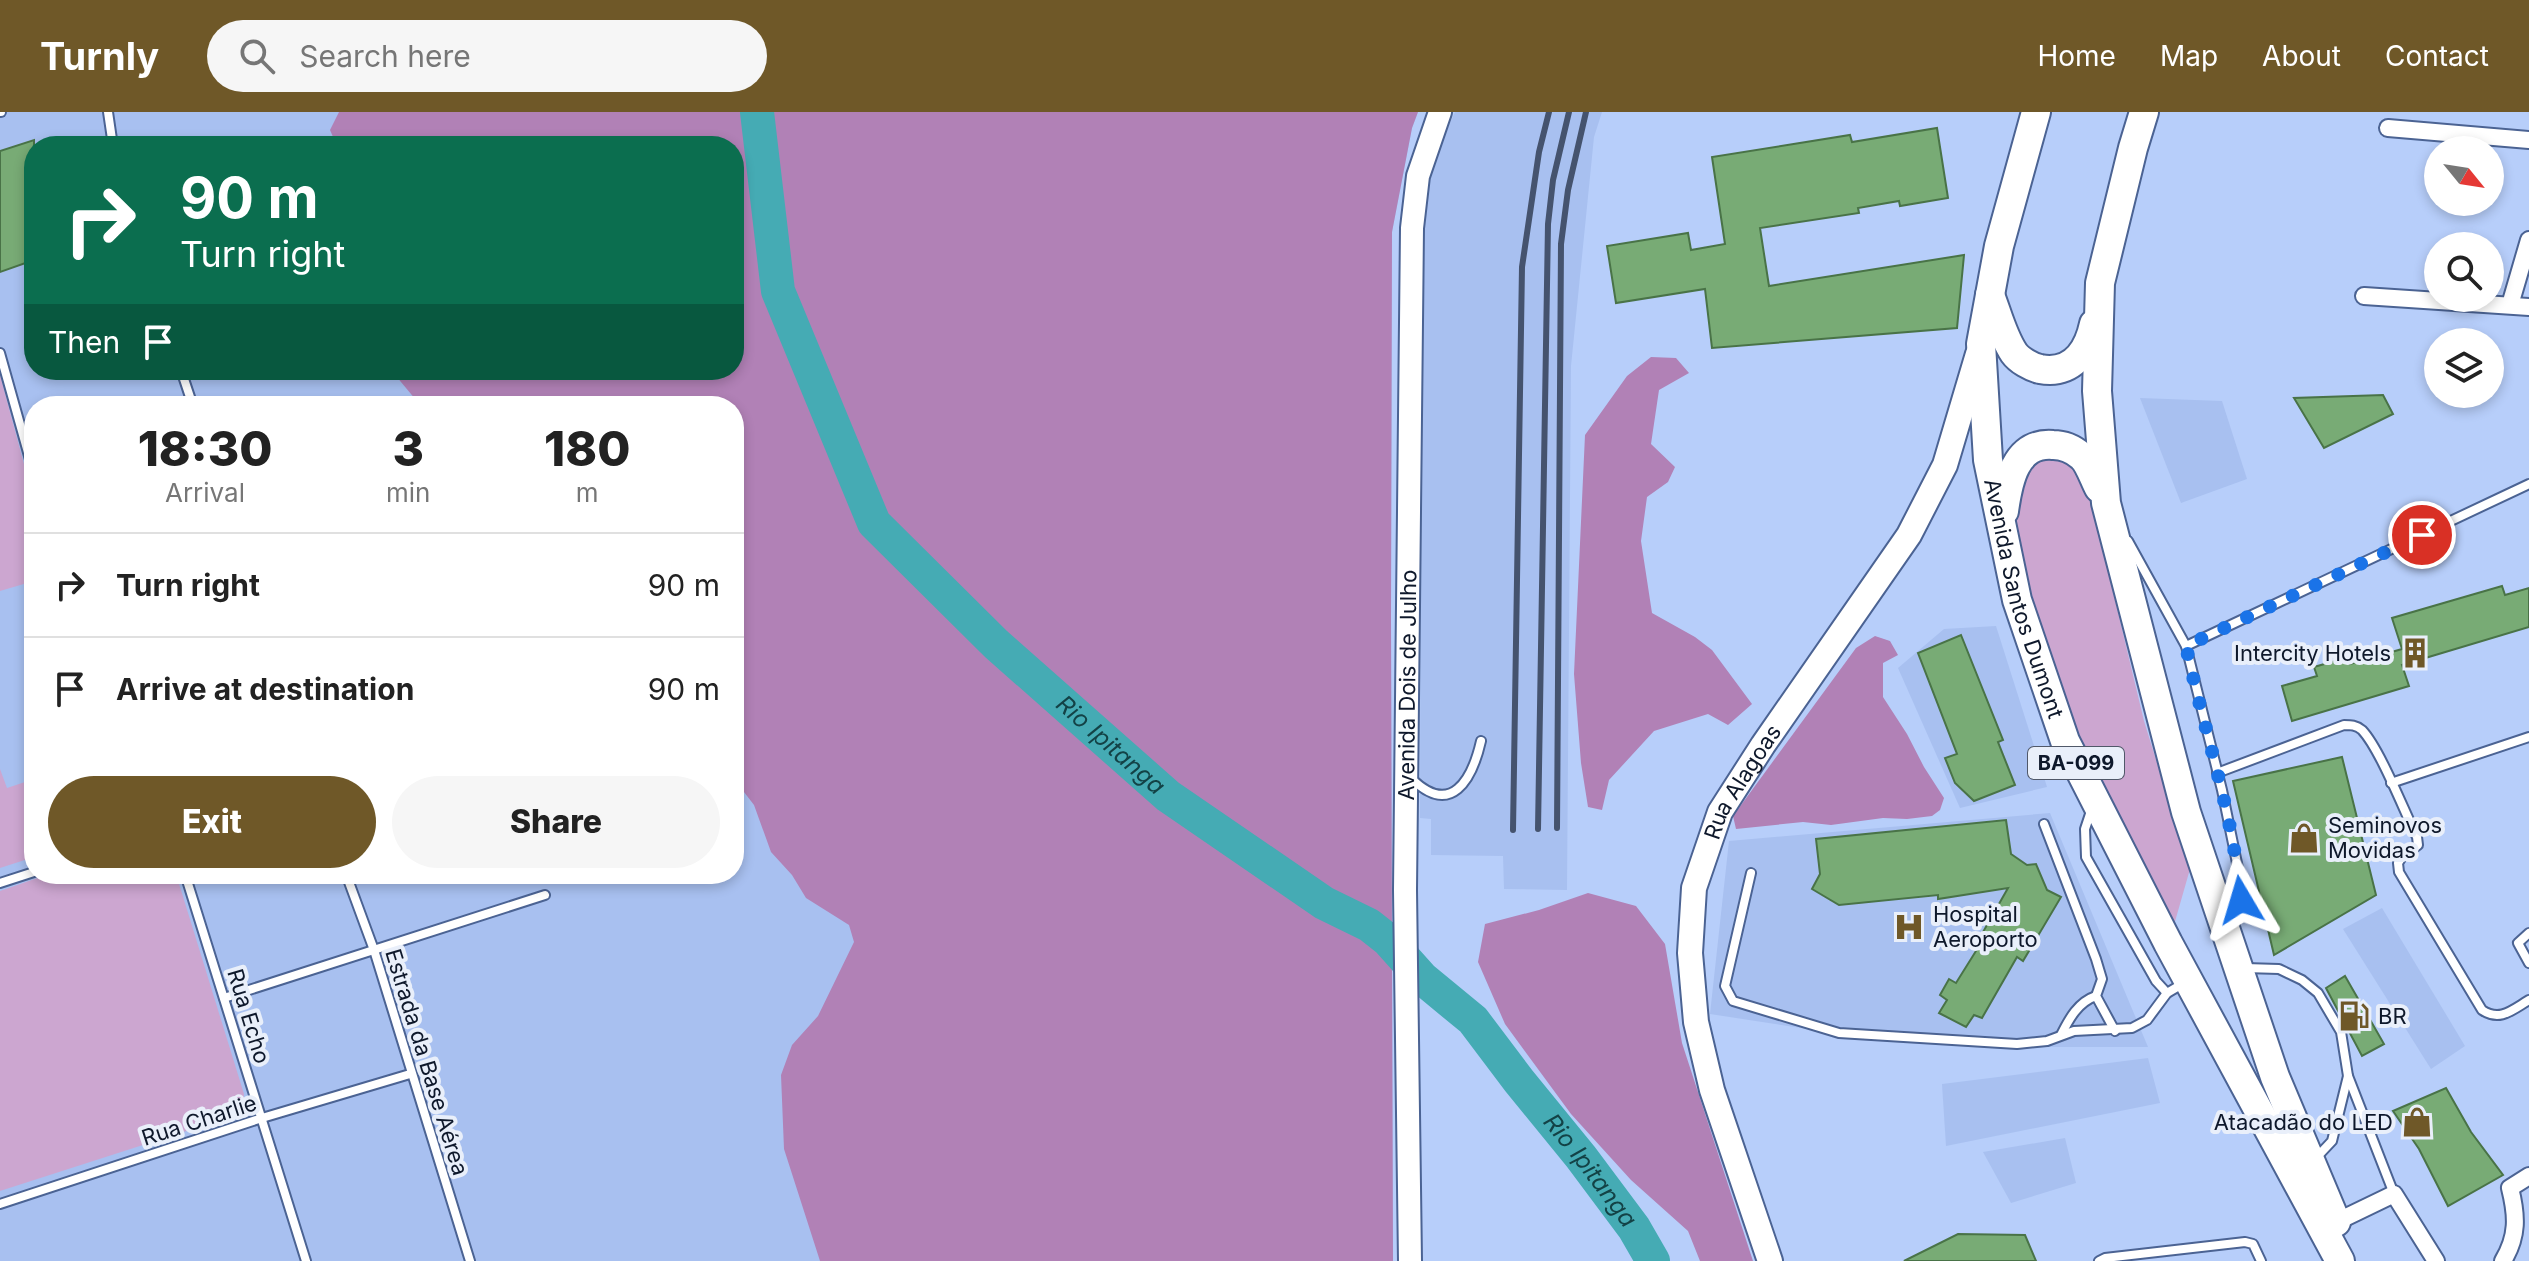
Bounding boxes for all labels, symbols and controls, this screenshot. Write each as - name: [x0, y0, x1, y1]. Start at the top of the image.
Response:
- search box: [207, 20, 767, 92]
- text: Turnly: [40, 33, 159, 79]
- icon: search: [235, 34, 279, 78]
- text: Search here: [299, 38, 471, 74]
- text: Home: [2037, 39, 2116, 73]
- text: Map: [2160, 39, 2218, 73]
- text: About: [2262, 39, 2341, 73]
- text: Contact: [2385, 39, 2489, 73]
- north arrow: [2424, 136, 2504, 216]
- map controls: [2424, 136, 2504, 408]
- text: 90 m: [180, 164, 319, 232]
- icon: right: [48, 168, 152, 272]
- text: Turn right: [180, 232, 345, 276]
- button: search: [2424, 232, 2504, 312]
- icon: arrive: [136, 320, 180, 364]
- text: Then: [48, 324, 120, 360]
- button: layers: [2424, 328, 2504, 408]
- text: 18:30: [138, 419, 272, 478]
- text: 3: [392, 419, 424, 478]
- text: 180: [544, 419, 630, 478]
- street label: Avenida Santos Dumont: [1979, 476, 2069, 722]
- text: Arrival: [165, 477, 245, 508]
- text: min: [386, 477, 430, 508]
- text: m: [576, 477, 599, 508]
- pin: [2388, 501, 2456, 569]
- icon: arrive: [2400, 513, 2444, 557]
- icon: right: [48, 563, 92, 607]
- text: Turn right: [116, 567, 260, 603]
- text: 90 m: [648, 567, 720, 603]
- street label: Avenida Dois de Julho: [1393, 570, 1421, 801]
- building icon: Intercity Hotels: [2398, 636, 2432, 670]
- place label: Intercity Hotels: [2234, 640, 2391, 666]
- icon: arrive: [48, 667, 92, 711]
- text: Arrive at destination: [116, 671, 414, 707]
- text: 90 m: [648, 671, 720, 707]
- water label: Rio Ipitanga: [1051, 689, 1171, 801]
- street label: Rua Alagoas: [1699, 720, 1786, 843]
- road number: BA-099: [2028, 747, 2124, 779]
- button: Exit: [48, 776, 376, 868]
- button: Share: [392, 776, 720, 868]
- place label: Seminovos Movidas: [2328, 812, 2442, 863]
- shop icon: Seminovos Movidas: [2287, 821, 2321, 855]
- position arrow: [2199, 858, 2283, 942]
- place label: Hospital Aeroporto: [1933, 901, 2038, 952]
- hospital icon: Hospital Aeroporto: [1892, 910, 1926, 944]
- street label: Estrada da Base Aérea: [380, 946, 474, 1178]
- street label: Rua Echo: [222, 965, 276, 1067]
- fuel station icon: BR: [2337, 999, 2371, 1033]
- place label: BR: [2378, 1003, 2407, 1029]
- street label: Rua Charlie: [138, 1089, 260, 1151]
- shop icon: Atacadão do LED: [2400, 1105, 2434, 1139]
- water label: Rio Ipitanga: [1538, 1108, 1643, 1233]
- place label: Atacadão do LED: [2214, 1109, 2393, 1135]

